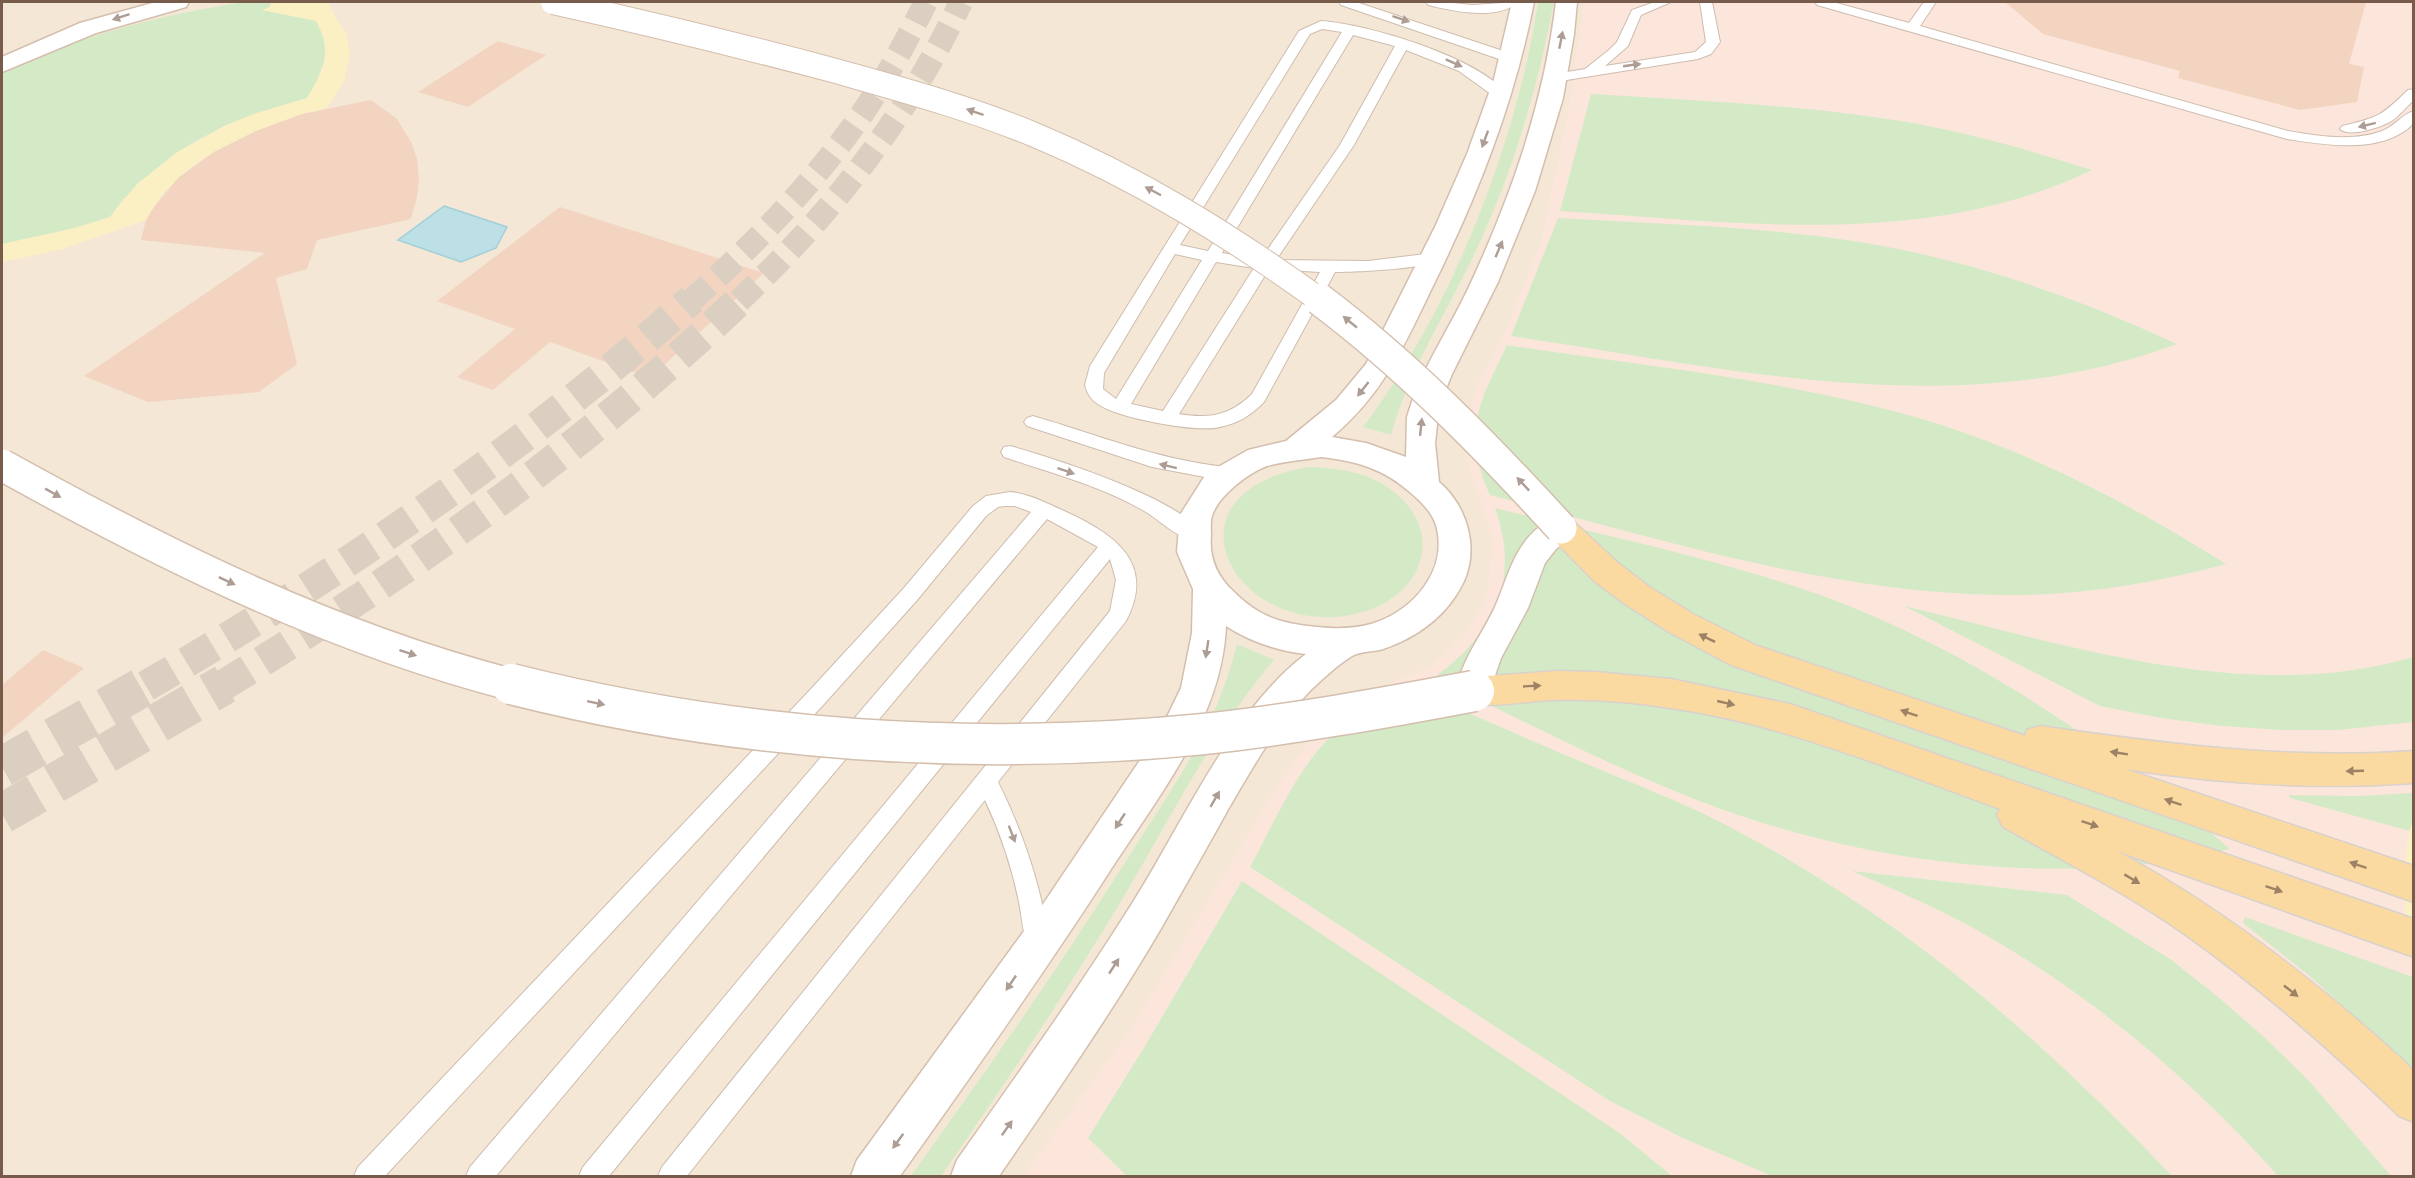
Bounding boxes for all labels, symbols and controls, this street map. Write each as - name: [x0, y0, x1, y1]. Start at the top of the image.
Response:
- one-way arrow: [112, 13, 130, 22]
- one-way arrow: [1392, 15, 1410, 24]
- one-way arrow: [1557, 30, 1566, 49]
- one-way arrow: [1446, 58, 1464, 68]
- one-way arrow: [1623, 60, 1642, 69]
- one-way arrow: [965, 107, 983, 117]
- one-way arrow: [2357, 120, 2376, 130]
- one-way arrow: [1479, 130, 1489, 148]
- one-way arrow: [1144, 186, 1161, 196]
- one-way arrow: [1495, 240, 1504, 258]
- one-way arrow: [1342, 315, 1358, 328]
- one-way arrow: [1356, 381, 1369, 397]
- one-way arrow: [1416, 417, 1426, 436]
- one-way arrow: [1159, 460, 1177, 470]
- one-way arrow: [1057, 466, 1075, 476]
- one-way arrow: [1516, 477, 1530, 491]
- one-way arrow: [45, 488, 62, 498]
- one-way arrow: [219, 577, 236, 586]
- one-way arrow: [1698, 633, 1715, 642]
- one-way arrow: [1202, 639, 1211, 658]
- one-way arrow: [399, 649, 417, 659]
- one-way arrow: [1523, 681, 1542, 690]
- one-way arrow: [587, 699, 606, 708]
- one-way arrow: [1717, 699, 1736, 708]
- one-way arrow: [1900, 707, 1918, 717]
- one-way arrow: [2110, 748, 2129, 757]
- one-way arrow: [2346, 767, 2365, 776]
- one-way arrow: [1209, 791, 1220, 807]
- one-way arrow: [2164, 797, 2182, 807]
- one-way arrow: [1115, 813, 1126, 829]
- one-way arrow: [2081, 820, 2099, 830]
- one-way arrow: [1007, 826, 1017, 844]
- one-way arrow: [2349, 859, 2367, 869]
- one-way arrow: [2124, 874, 2141, 884]
- one-way arrow: [2265, 885, 2283, 895]
- one-way arrow: [1108, 958, 1120, 974]
- one-way arrow: [1006, 974, 1017, 991]
- one-way arrow: [2283, 984, 2299, 997]
- one-way arrow: [1001, 1121, 1013, 1137]
- one-way arrow: [892, 1133, 904, 1149]

